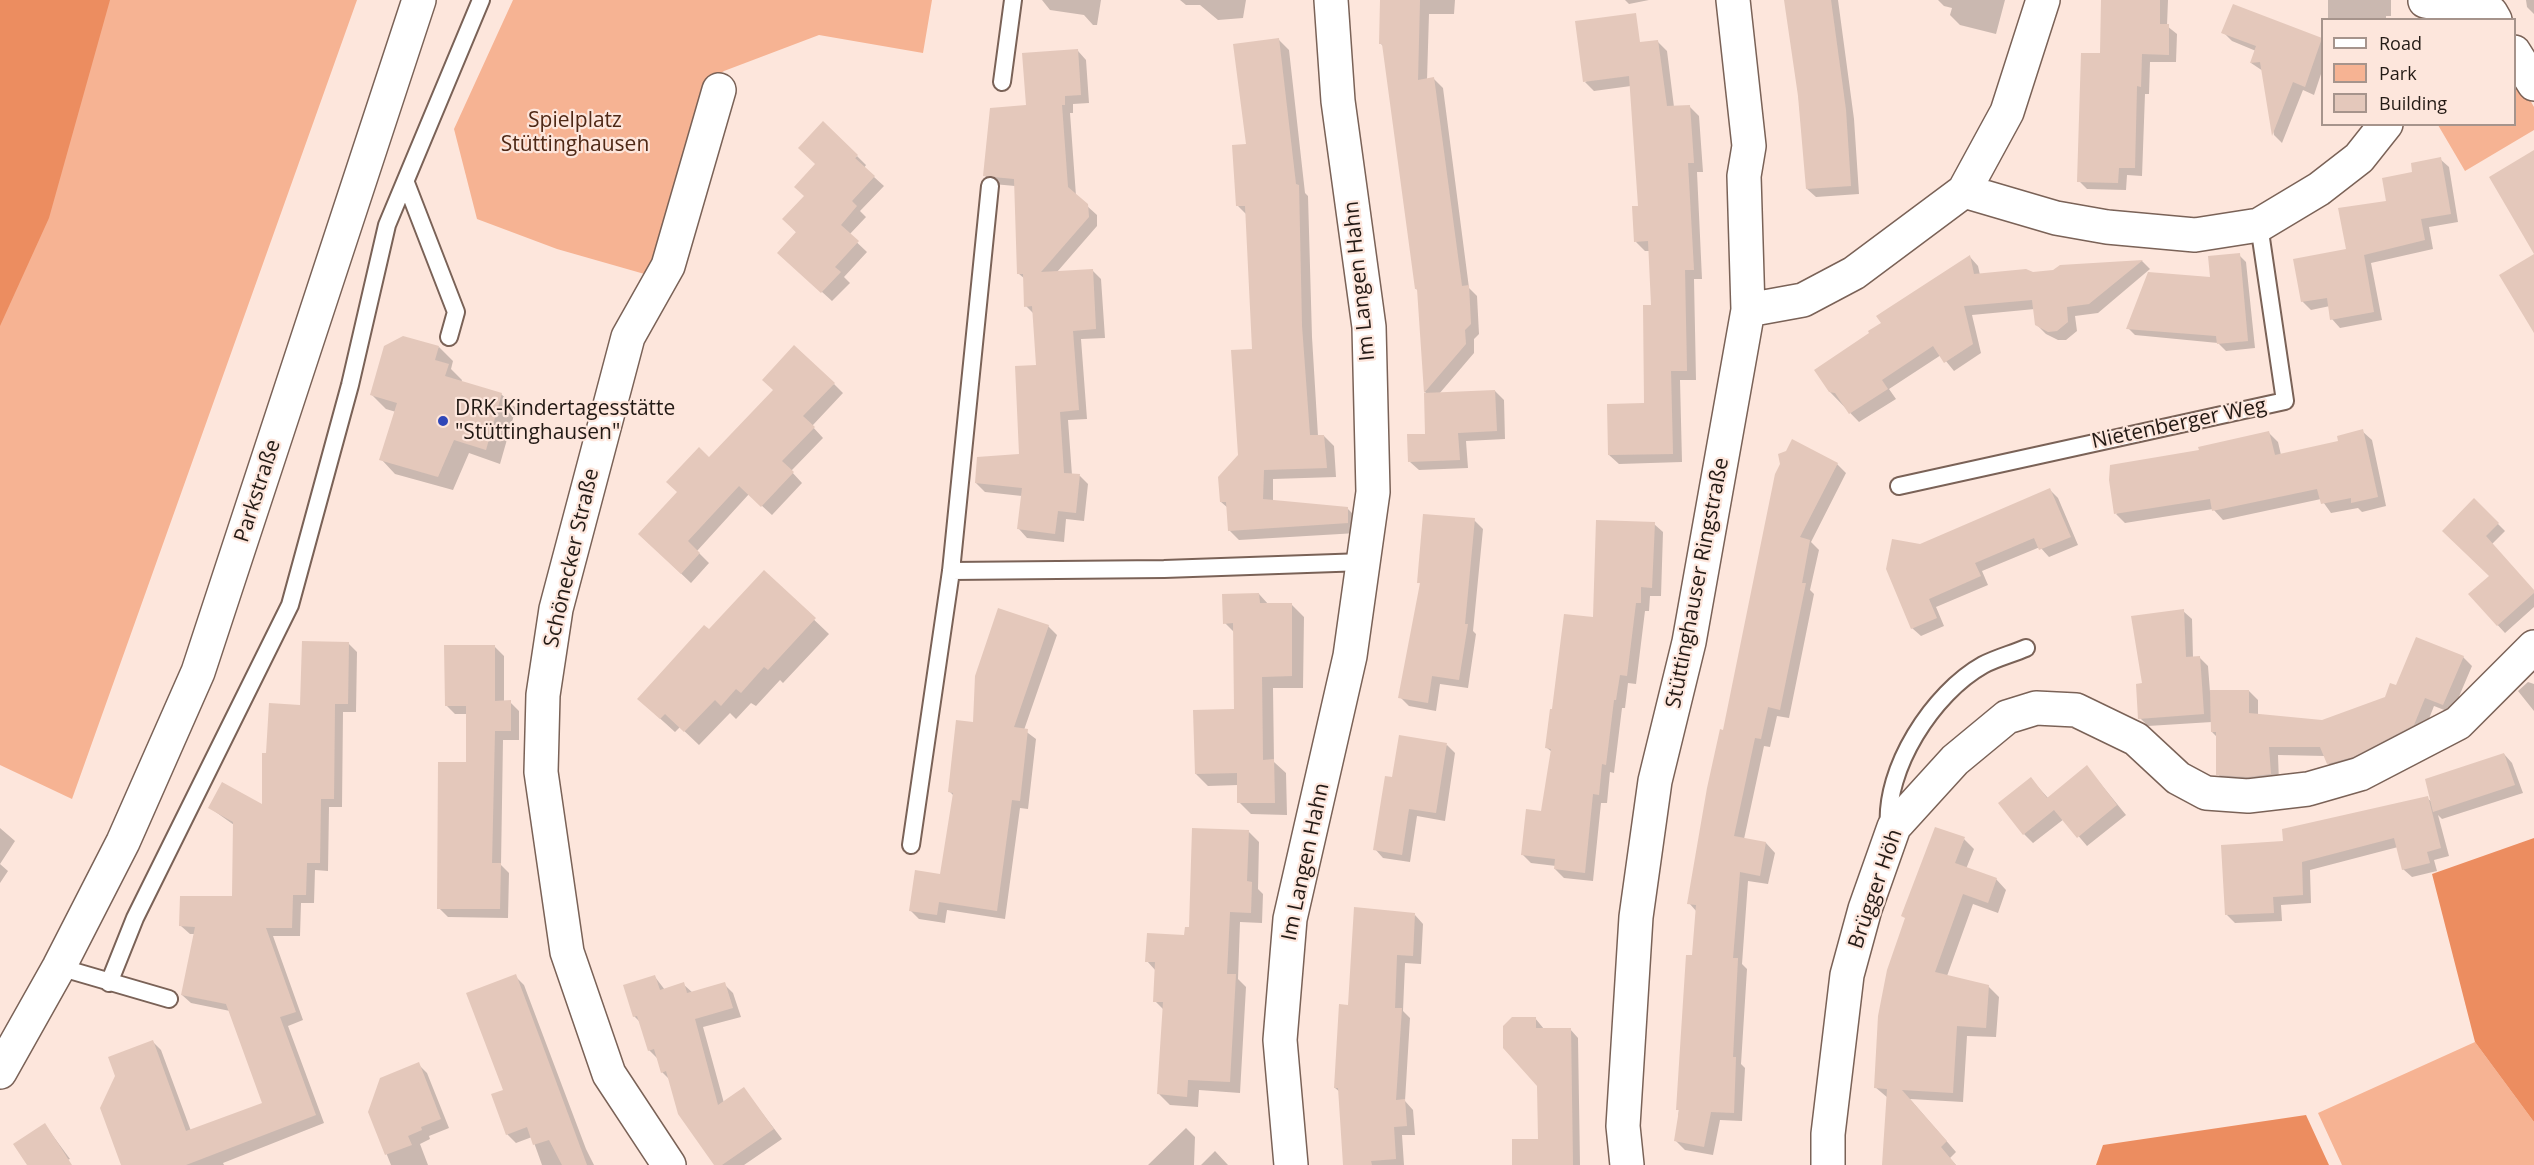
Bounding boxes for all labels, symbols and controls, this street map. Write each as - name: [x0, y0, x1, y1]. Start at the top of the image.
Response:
- legend: [2321, 18, 2516, 126]
- text: Road: [2379, 31, 2422, 55]
- text: Park: [2379, 61, 2417, 85]
- text: Building: [2379, 91, 2447, 115]
- park label: Spielplatz Stüttinghausen: [501, 108, 649, 158]
- street label: Im Langen Hahn: [1339, 200, 1381, 362]
- street label: Nietenberger Weg: [2089, 393, 2269, 455]
- place label: DRK-Kindertagesstätte "Stüttinghausen": [455, 396, 675, 446]
- marker: DRK-Kindertagesstätte "Stüttinghausen": [436, 414, 450, 428]
- street label: Parkstraße: [230, 436, 286, 546]
- street label: Stüttinghauser Ringstraße: [1661, 456, 1735, 710]
- street label: Schönecker Straße: [539, 466, 605, 650]
- street label: Im Langen Hahn: [1277, 781, 1335, 943]
- street label: Brügger Höh: [1844, 826, 1908, 952]

